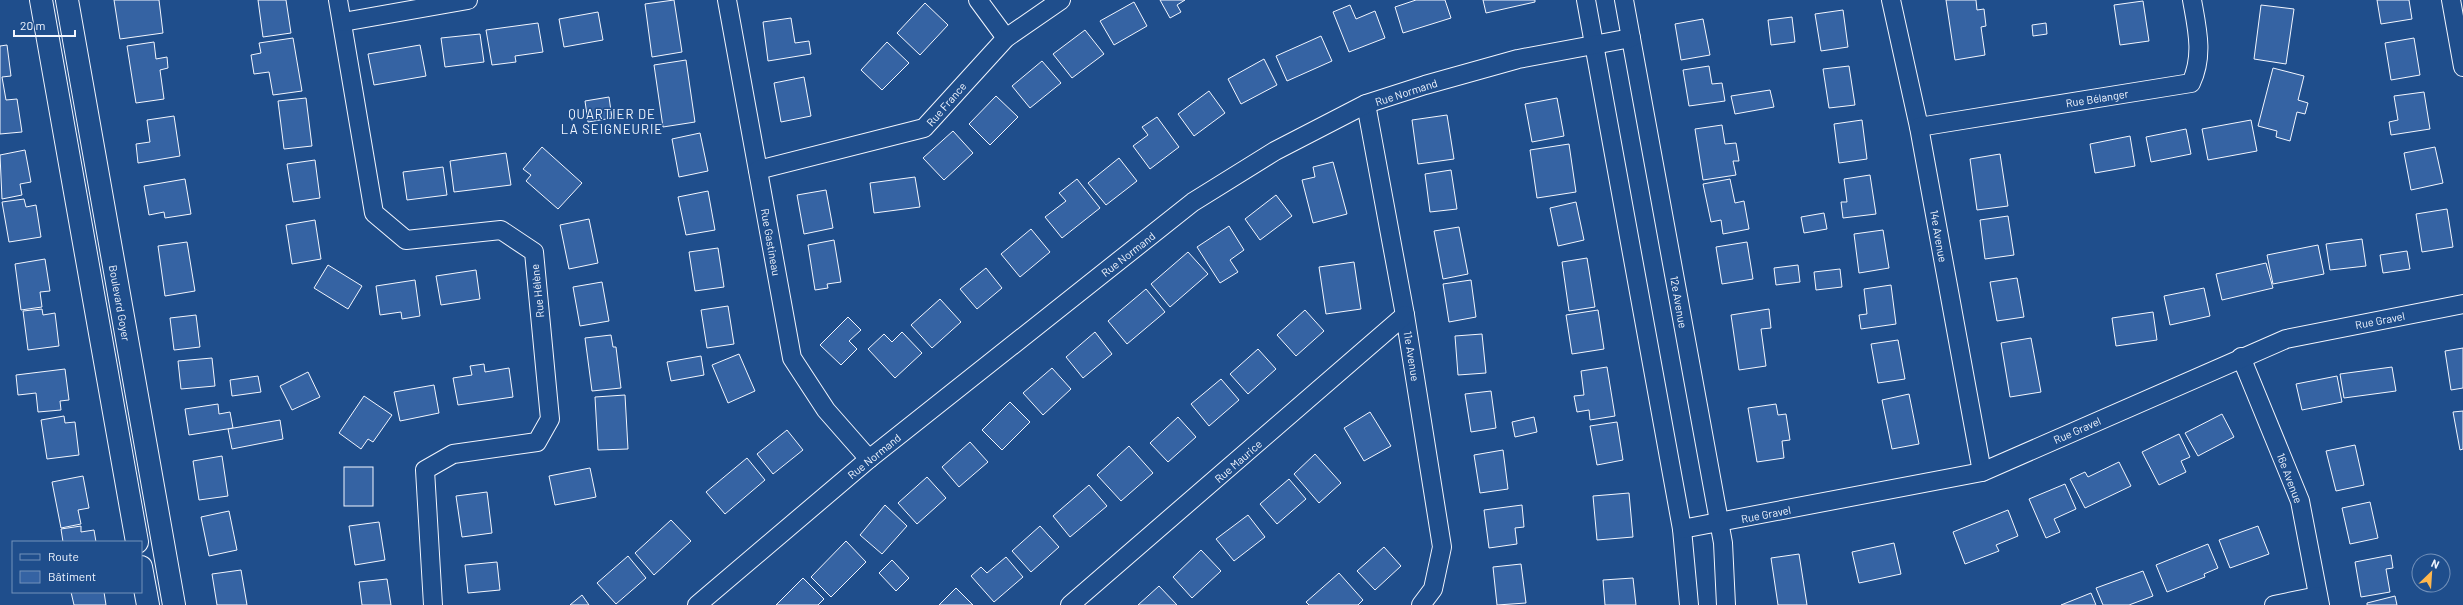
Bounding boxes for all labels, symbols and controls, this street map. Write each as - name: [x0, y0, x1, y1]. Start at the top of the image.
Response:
- scale bar: [14, 12, 75, 38]
- text: 20 m: [20, 18, 46, 32]
- street label: Rue Normand: [1373, 76, 1439, 108]
- street label: Rue France: [923, 79, 969, 129]
- street label: Rue Bélanger: [2065, 87, 2129, 109]
- district label: QUARTIER DE LA SEIGNEURIE: [561, 106, 663, 137]
- street label: Rue Gastineau: [759, 207, 783, 277]
- street label: 14e Avenue: [1928, 209, 1950, 263]
- street label: Rue Normand: [1099, 229, 1157, 279]
- street label: Rue Hélène: [528, 263, 546, 318]
- street label: Boulevard Goyer: [107, 264, 133, 342]
- street label: 12e Avenue: [1668, 275, 1690, 329]
- street label: Rue Gravel: [2354, 309, 2406, 331]
- street label: 11e Avenue: [1402, 330, 1422, 382]
- street label: Rue Gravel: [2051, 414, 2103, 446]
- street label: Rue Normand: [845, 431, 903, 481]
- street label: Rue Maurice: [1212, 437, 1264, 485]
- street label: 16e Avenue: [2275, 451, 2306, 505]
- street label: Rue Gravel: [1740, 503, 1792, 525]
- legend: [12, 541, 142, 593]
- text: Route: [48, 549, 79, 563]
- north arrow: [2411, 553, 2451, 593]
- text: N: [2429, 556, 2442, 571]
- text: Bâtiment: [48, 569, 96, 583]

